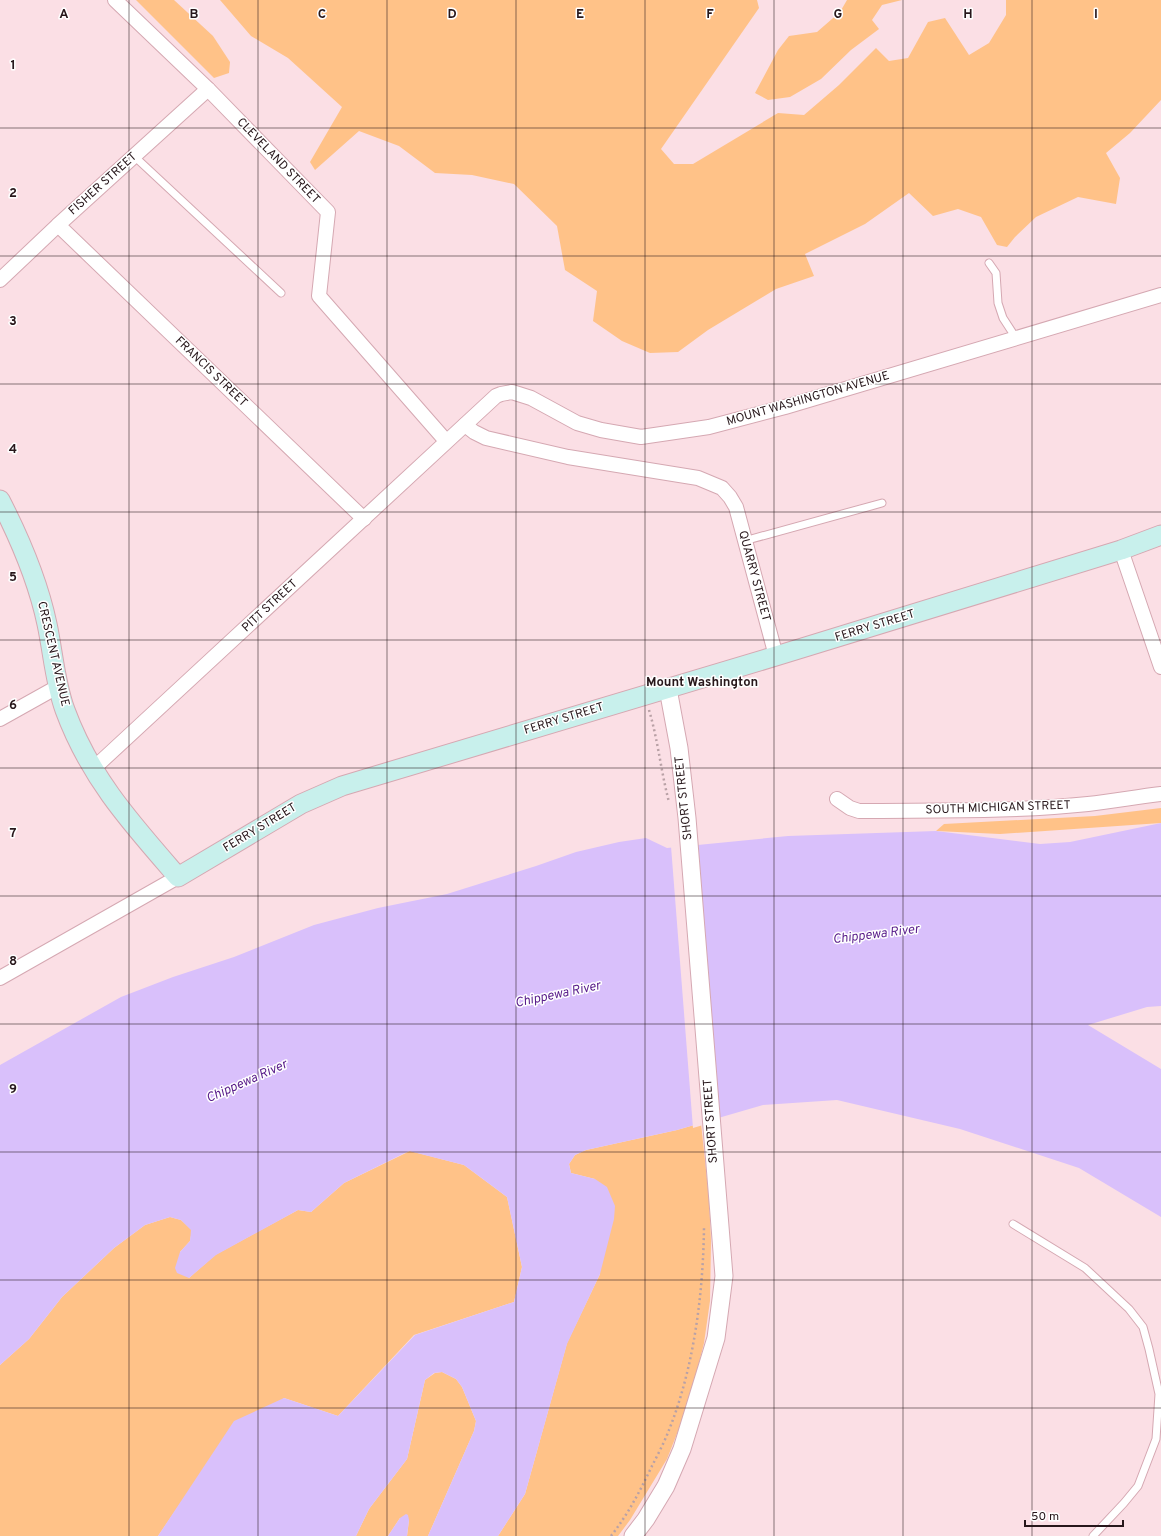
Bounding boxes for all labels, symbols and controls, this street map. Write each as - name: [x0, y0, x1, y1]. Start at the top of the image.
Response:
- text: A: [59, 7, 69, 23]
- text: B: [190, 7, 199, 23]
- text: C: [318, 7, 326, 23]
- text: D: [447, 7, 457, 23]
- text: E: [576, 7, 584, 23]
- text: F: [706, 7, 714, 23]
- text: G: [834, 7, 843, 23]
- text: H: [963, 7, 973, 23]
- text: I: [1094, 7, 1098, 23]
- text: 1: [10, 58, 16, 74]
- street label: CLEVELAND STREET: [233, 115, 323, 207]
- street label: FISHER STREET: [65, 149, 141, 219]
- text: 2: [9, 186, 17, 202]
- text: 3: [9, 314, 17, 330]
- street label: FRANCIS STREET: [171, 333, 251, 411]
- street label: MOUNT WASHINGTON AVENUE: [725, 368, 891, 430]
- text: 4: [9, 442, 17, 458]
- street label: QUARRY STREET: [734, 529, 774, 623]
- text: 5: [9, 570, 17, 586]
- street label: PITT STREET: [239, 576, 301, 636]
- street label: CRESCENT AVENUE: [33, 600, 73, 708]
- street label: FERRY STREET: [833, 606, 917, 646]
- district label: Mount Washington: [646, 675, 758, 691]
- text: 6: [9, 698, 17, 714]
- street label: FERRY STREET: [522, 699, 606, 739]
- street label: SHORT STREET: [672, 755, 696, 841]
- street label: SOUTH MICHIGAN STREET: [925, 797, 1071, 819]
- street label: FERRY STREET: [220, 800, 300, 856]
- text: 7: [10, 826, 17, 842]
- water label: Chippewa River: [832, 922, 921, 948]
- text: 8: [9, 954, 17, 970]
- water label: Chippewa River: [514, 978, 603, 1012]
- water label: Chippewa River: [204, 1057, 291, 1107]
- street label: SHORT STREET: [700, 1078, 722, 1164]
- text: 9: [9, 1082, 17, 1098]
- scale bar: [1025, 1502, 1123, 1528]
- text: 50 m: [1031, 1509, 1059, 1525]

